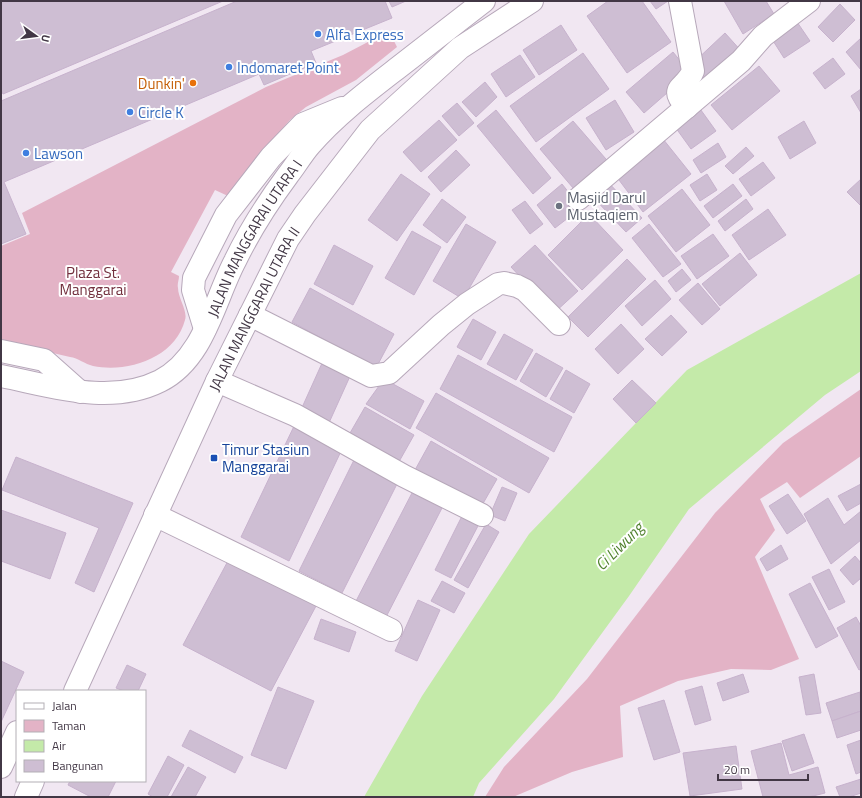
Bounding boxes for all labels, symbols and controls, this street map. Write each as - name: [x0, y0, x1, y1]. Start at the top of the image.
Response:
- north arrow: [16, 16, 56, 56]
- place label: Alfa Express: [326, 23, 404, 46]
- marker: Alfa Express: [313, 29, 323, 39]
- text: U: [37, 33, 54, 44]
- place label: Indomaret Point: [237, 56, 340, 79]
- marker: Indomaret Point: [224, 62, 234, 72]
- place label: Dunkin': [138, 72, 185, 95]
- marker: Dunkin': [188, 78, 198, 88]
- place label: Circle K: [138, 101, 184, 124]
- marker: Circle K: [125, 107, 135, 117]
- place label: Lawson: [34, 142, 83, 165]
- marker: Lawson: [21, 148, 31, 158]
- street label: JALAN MANGGARAI UTARA I: [201, 155, 307, 321]
- place label: Masjid Darul Mustaqiem: [567, 186, 646, 226]
- marker: Masjid Darul Mustaqiem: [554, 201, 564, 211]
- street label: JALAN MANGGARAI UTARA II: [202, 222, 305, 395]
- park label: Plaza St. Manggarai: [59, 261, 127, 301]
- place label: Timur Stasiun Manggarai: [222, 438, 309, 478]
- marker: Timur Stasiun Manggarai: [209, 453, 219, 463]
- water label: Ci Liwung: [589, 514, 651, 576]
- legend: [16, 690, 146, 782]
- text: Jalan: [52, 696, 77, 715]
- text: Taman: [52, 716, 86, 735]
- text: Air: [52, 736, 66, 755]
- text: Bangunan: [52, 756, 103, 775]
- scale bar: [718, 756, 808, 782]
- text: 20 m: [724, 760, 750, 779]

